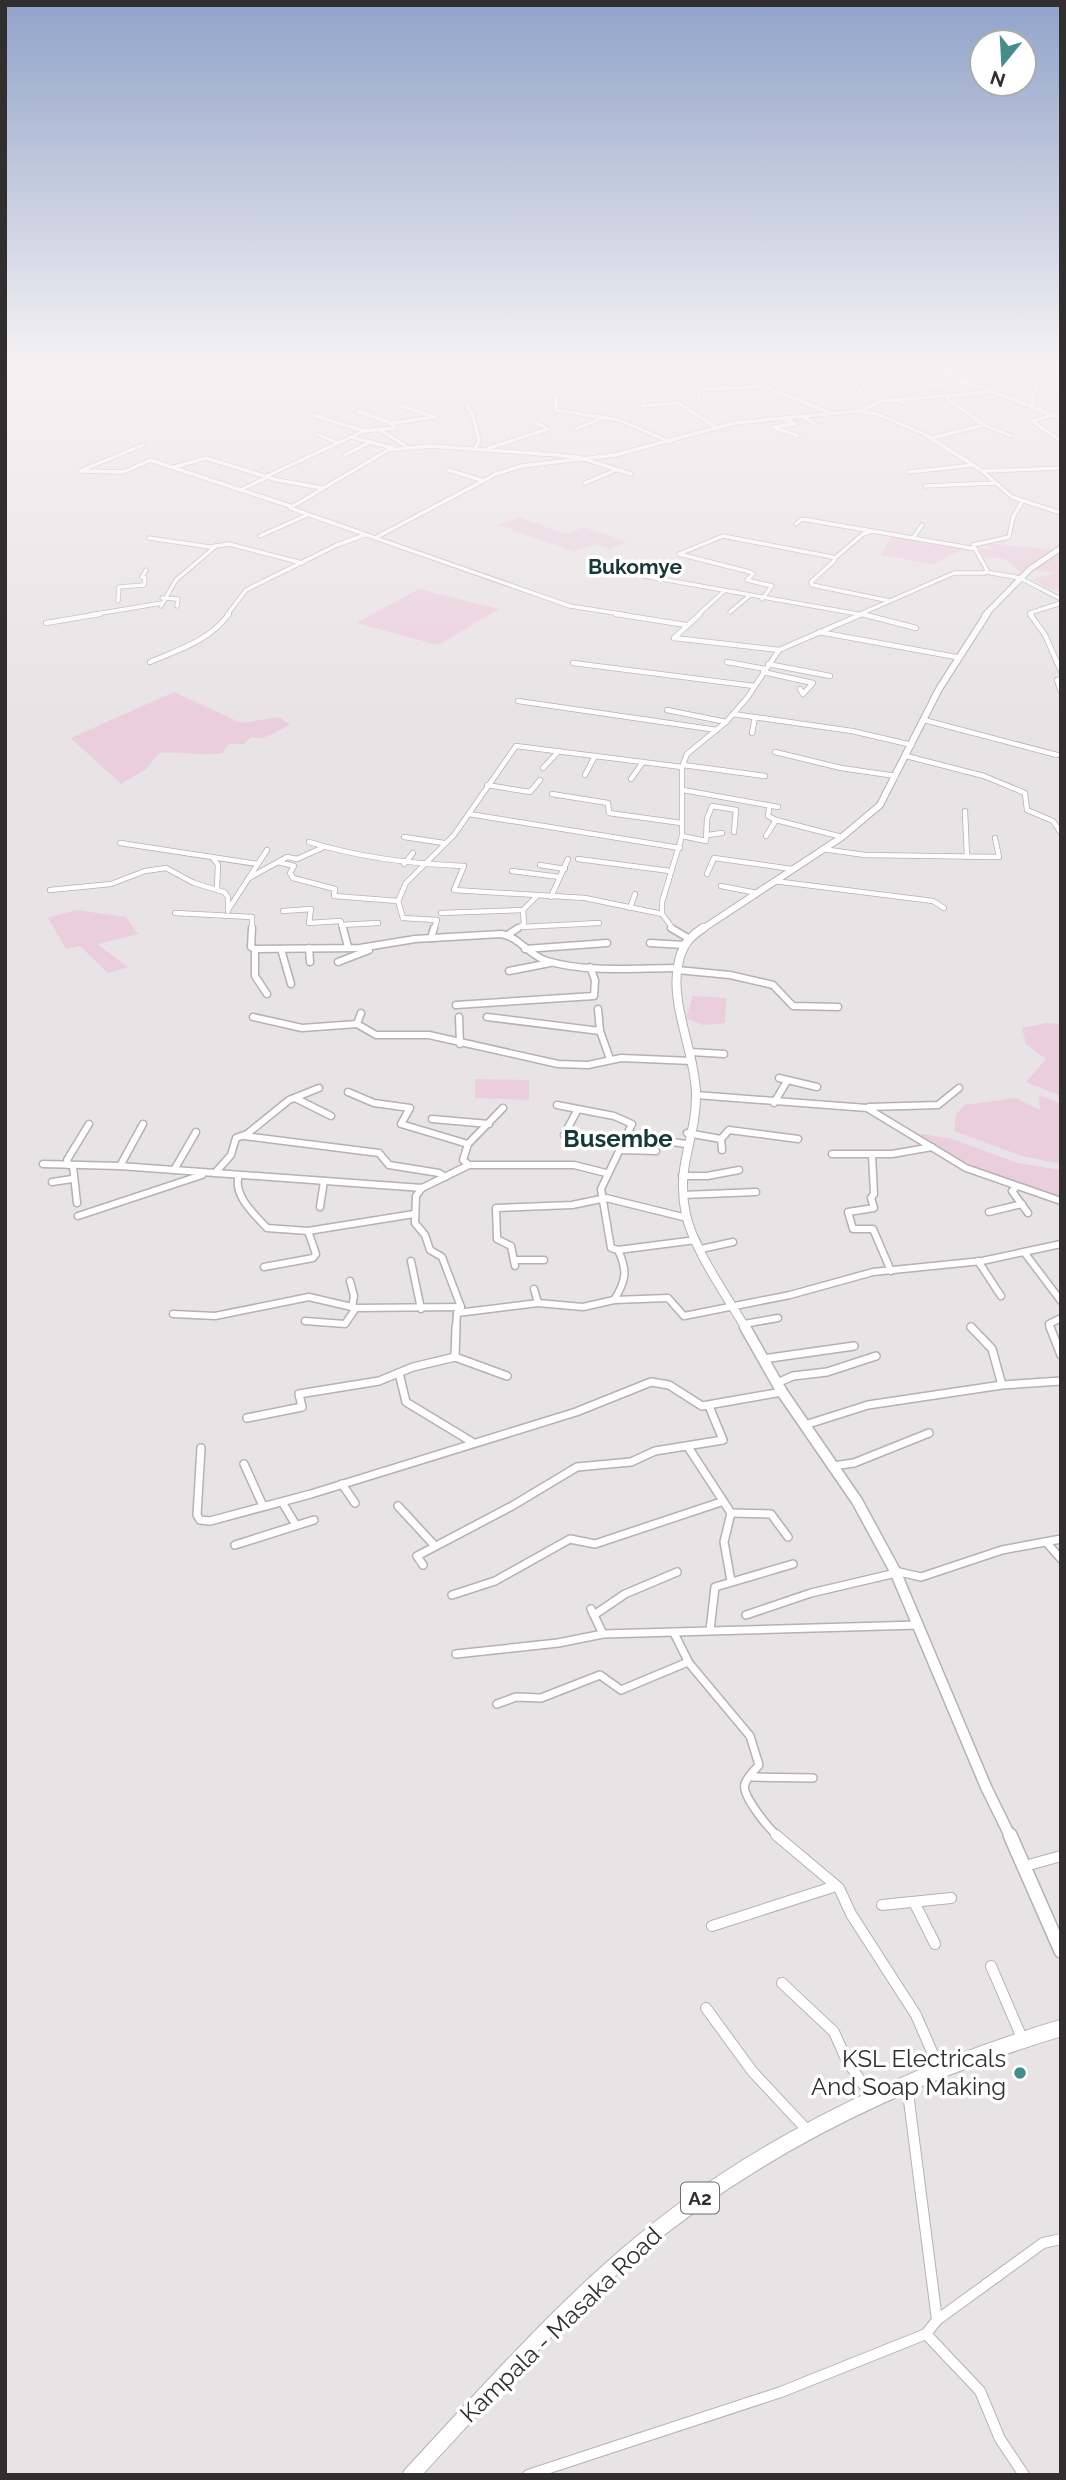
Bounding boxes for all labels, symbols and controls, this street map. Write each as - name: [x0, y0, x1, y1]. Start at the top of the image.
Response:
- north arrow: [968, 28, 1038, 98]
- text: N: [987, 66, 1008, 92]
- district label: Bukomye: [588, 554, 683, 579]
- district label: Busembe: [563, 1124, 673, 1153]
- place label: KSL Electricals And Soap Making: [811, 2044, 1006, 2101]
- marker: KSL Electricals And Soap Making: [1012, 2065, 1028, 2081]
- road number: A2: [681, 2182, 719, 2214]
- street label: Kampala - Masaka Road: [454, 2221, 667, 2428]

